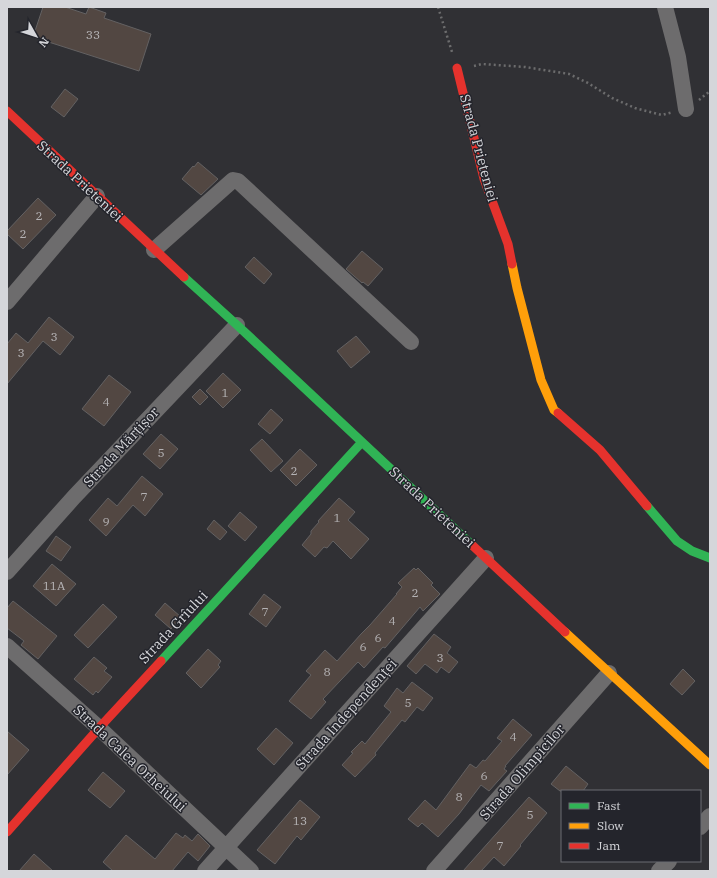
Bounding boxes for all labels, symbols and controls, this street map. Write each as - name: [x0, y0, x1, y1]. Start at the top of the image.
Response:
- north arrow: [16, 16, 56, 56]
- house number: 33: [86, 27, 100, 42]
- text: N: [35, 35, 52, 50]
- street label: Strada Prieteniei: [456, 92, 502, 204]
- street label: Strada Prieteniei: [33, 137, 127, 225]
- house number: 2: [35, 208, 43, 223]
- house number: 2: [19, 226, 27, 241]
- house number: 3: [50, 329, 58, 344]
- house number: 3: [17, 345, 25, 360]
- house number: 1: [221, 385, 229, 400]
- house number: 4: [102, 394, 110, 409]
- street label: Strada Mărțișor: [79, 403, 163, 491]
- house number: 5: [157, 445, 165, 460]
- house number: 2: [290, 463, 298, 478]
- street label: Strada Prieteniei: [385, 463, 479, 551]
- house number: 7: [140, 489, 148, 504]
- house number: 1: [333, 510, 341, 525]
- house number: 9: [102, 514, 110, 529]
- house number: 11A: [43, 578, 66, 593]
- house number: 2: [411, 585, 419, 600]
- street label: Strada Grîului: [135, 587, 211, 667]
- house number: 7: [261, 604, 269, 619]
- house number: 4: [388, 613, 396, 628]
- house number: 6: [374, 630, 382, 645]
- house number: 6: [359, 639, 367, 654]
- house number: 3: [436, 650, 444, 665]
- street label: Strada Independenței: [291, 655, 401, 773]
- house number: 8: [323, 664, 331, 679]
- house number: 5: [404, 695, 412, 710]
- street label: Strada Calea Orheiului: [70, 701, 190, 815]
- street label: Strada Olimpicilor: [475, 720, 569, 824]
- house number: 4: [509, 729, 517, 744]
- house number: 6: [480, 768, 488, 783]
- house number: 8: [455, 789, 463, 804]
- legend: [561, 790, 701, 862]
- text: Fast: [597, 798, 621, 813]
- house number: 5: [526, 807, 534, 822]
- house number: 13: [293, 813, 307, 828]
- text: Slow: [597, 818, 624, 833]
- house number: 7: [496, 838, 504, 853]
- text: Jam: [597, 838, 621, 853]

